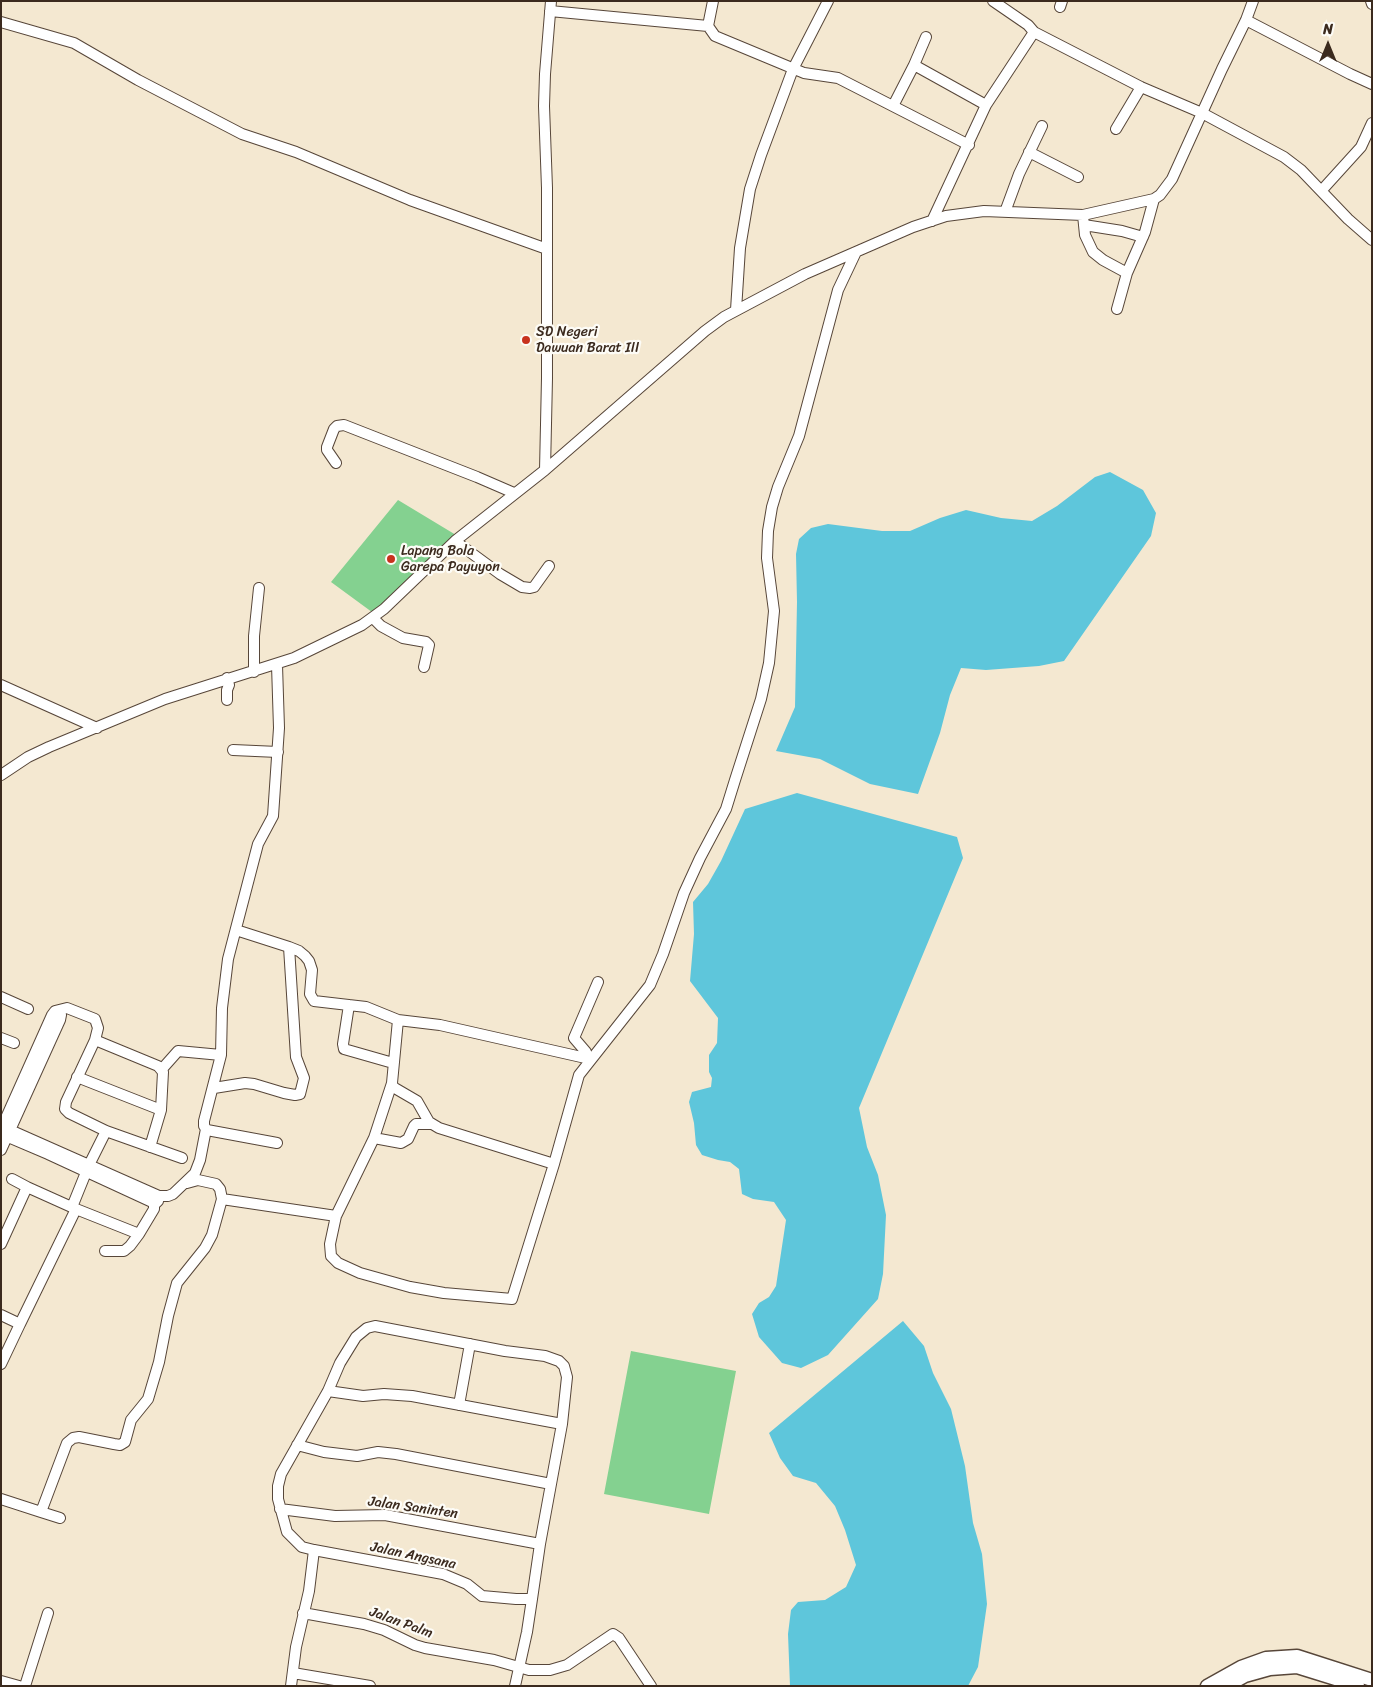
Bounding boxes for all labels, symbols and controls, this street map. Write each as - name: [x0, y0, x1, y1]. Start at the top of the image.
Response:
- text: N: [1323, 17, 1333, 42]
- north arrow: [1303, 20, 1353, 70]
- place label: SD Negeri Dawuan Barat III: [536, 324, 639, 357]
- marker: SD Negeri Dawuan Barat III: [520, 334, 532, 346]
- place label: Lapang Bola Garepa Payuyon: [401, 543, 500, 576]
- marker: Lapang Bola Garepa Payuyon: [385, 553, 397, 565]
- street label: Jalan Saninten: [367, 1493, 459, 1523]
- street label: Jalan Angsana: [369, 1539, 457, 1573]
- street label: Jalan Palm: [367, 1604, 435, 1642]

